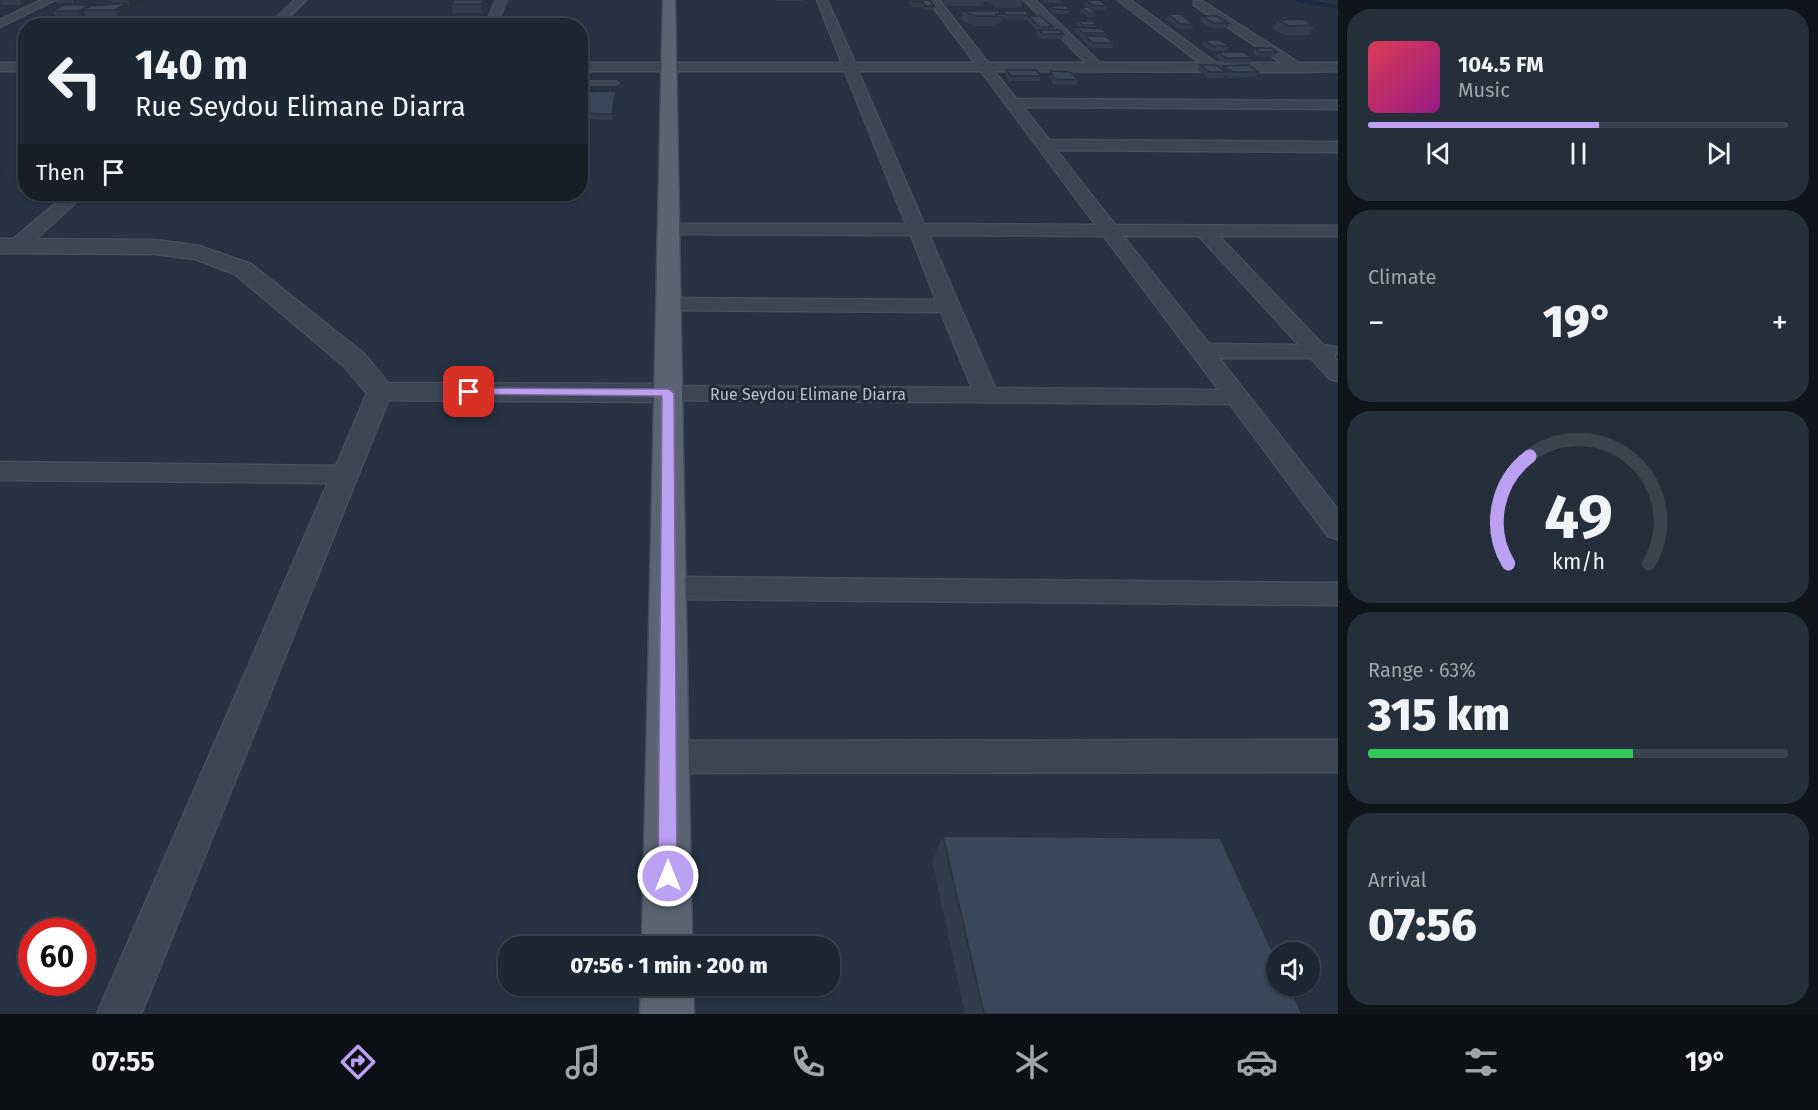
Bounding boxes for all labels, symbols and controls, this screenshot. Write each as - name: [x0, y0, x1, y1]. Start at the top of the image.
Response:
- text: 140 m: [135, 40, 248, 90]
- icon: left: [36, 42, 114, 120]
- text: 104.5 FM: [1458, 51, 1543, 78]
- text: Music: [1458, 78, 1510, 102]
- text: Rue Seydou Elimane Diarra: [135, 91, 466, 123]
- icon: previous: [1422, 137, 1455, 170]
- icon: pause: [1562, 137, 1595, 170]
- icon: next: [1702, 137, 1735, 170]
- icon: arrive: [97, 156, 130, 189]
- text: Then: [36, 159, 85, 186]
- text: Climate: [1368, 265, 1436, 289]
- text: 19°: [1543, 295, 1613, 349]
- text: −: [1368, 303, 1385, 343]
- text: +: [1772, 303, 1788, 343]
- pin: [443, 366, 494, 417]
- icon: arrive: [452, 375, 485, 408]
- street label: Rue Seydou Elimane Diarra: [710, 385, 906, 404]
- text: 49: [1544, 480, 1612, 555]
- text: km/h: [1551, 549, 1605, 575]
- text: Range · 63%: [1368, 658, 1476, 682]
- text: 315 km: [1368, 688, 1510, 742]
- position arrow: [636, 844, 700, 908]
- text: Arrival: [1368, 868, 1427, 892]
- text: 07:56: [1368, 898, 1477, 952]
- speed limit sign: 60: [18, 918, 96, 996]
- map controls: [1266, 942, 1320, 996]
- button: sound: [1266, 942, 1320, 996]
- text: 07:56 · 1 min · 200 m: [570, 952, 768, 979]
- icon: directions: [337, 1041, 379, 1083]
- icon: music: [562, 1041, 604, 1083]
- icon: phone: [787, 1041, 829, 1083]
- icon: climate: [1011, 1041, 1053, 1083]
- icon: car: [1236, 1041, 1278, 1083]
- icon: filters: [1460, 1041, 1502, 1083]
- text: 07:55: [91, 1046, 155, 1078]
- text: 19°: [1685, 1046, 1727, 1078]

